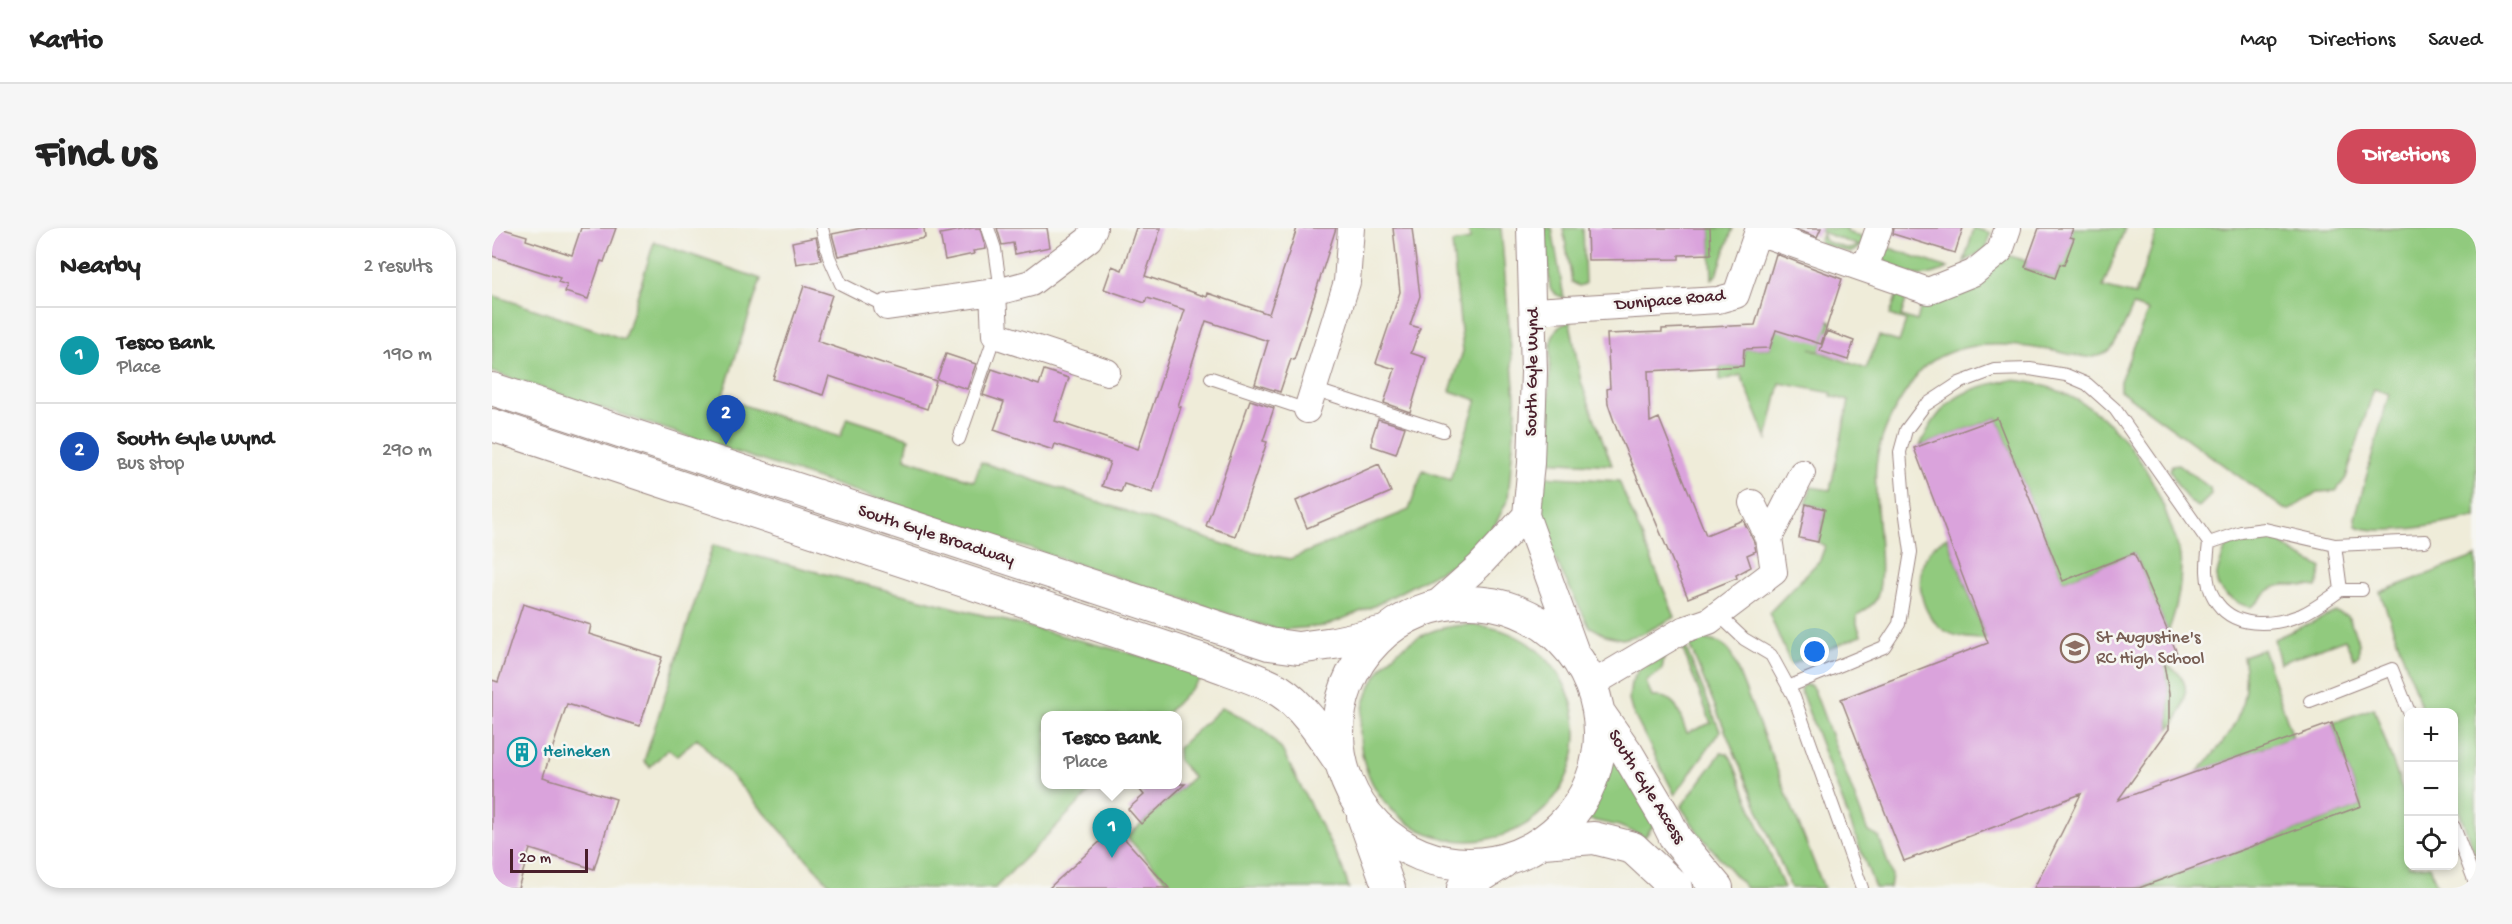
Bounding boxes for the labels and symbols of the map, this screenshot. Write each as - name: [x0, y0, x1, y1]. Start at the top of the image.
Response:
- street label: Dunipace Road: [1613, 286, 1727, 316]
- street label: South Gyle Wynd: [1521, 306, 1545, 436]
- pin: 2: [706, 396, 746, 445]
- street label: South Gyle Broadway: [855, 501, 1017, 571]
- place label: St Augustine's RC High School: [2096, 628, 2205, 670]
- school or university icon: St Augustine's RC High School: [2059, 632, 2091, 664]
- your location: [1800, 637, 1829, 666]
- street label: South Gyle Access: [1603, 726, 1690, 849]
- building icon: Heineken: [506, 736, 538, 768]
- place label: Heineken: [543, 742, 611, 763]
- pin: 1: [1092, 808, 1132, 858]
- scale bar: [510, 846, 588, 874]

